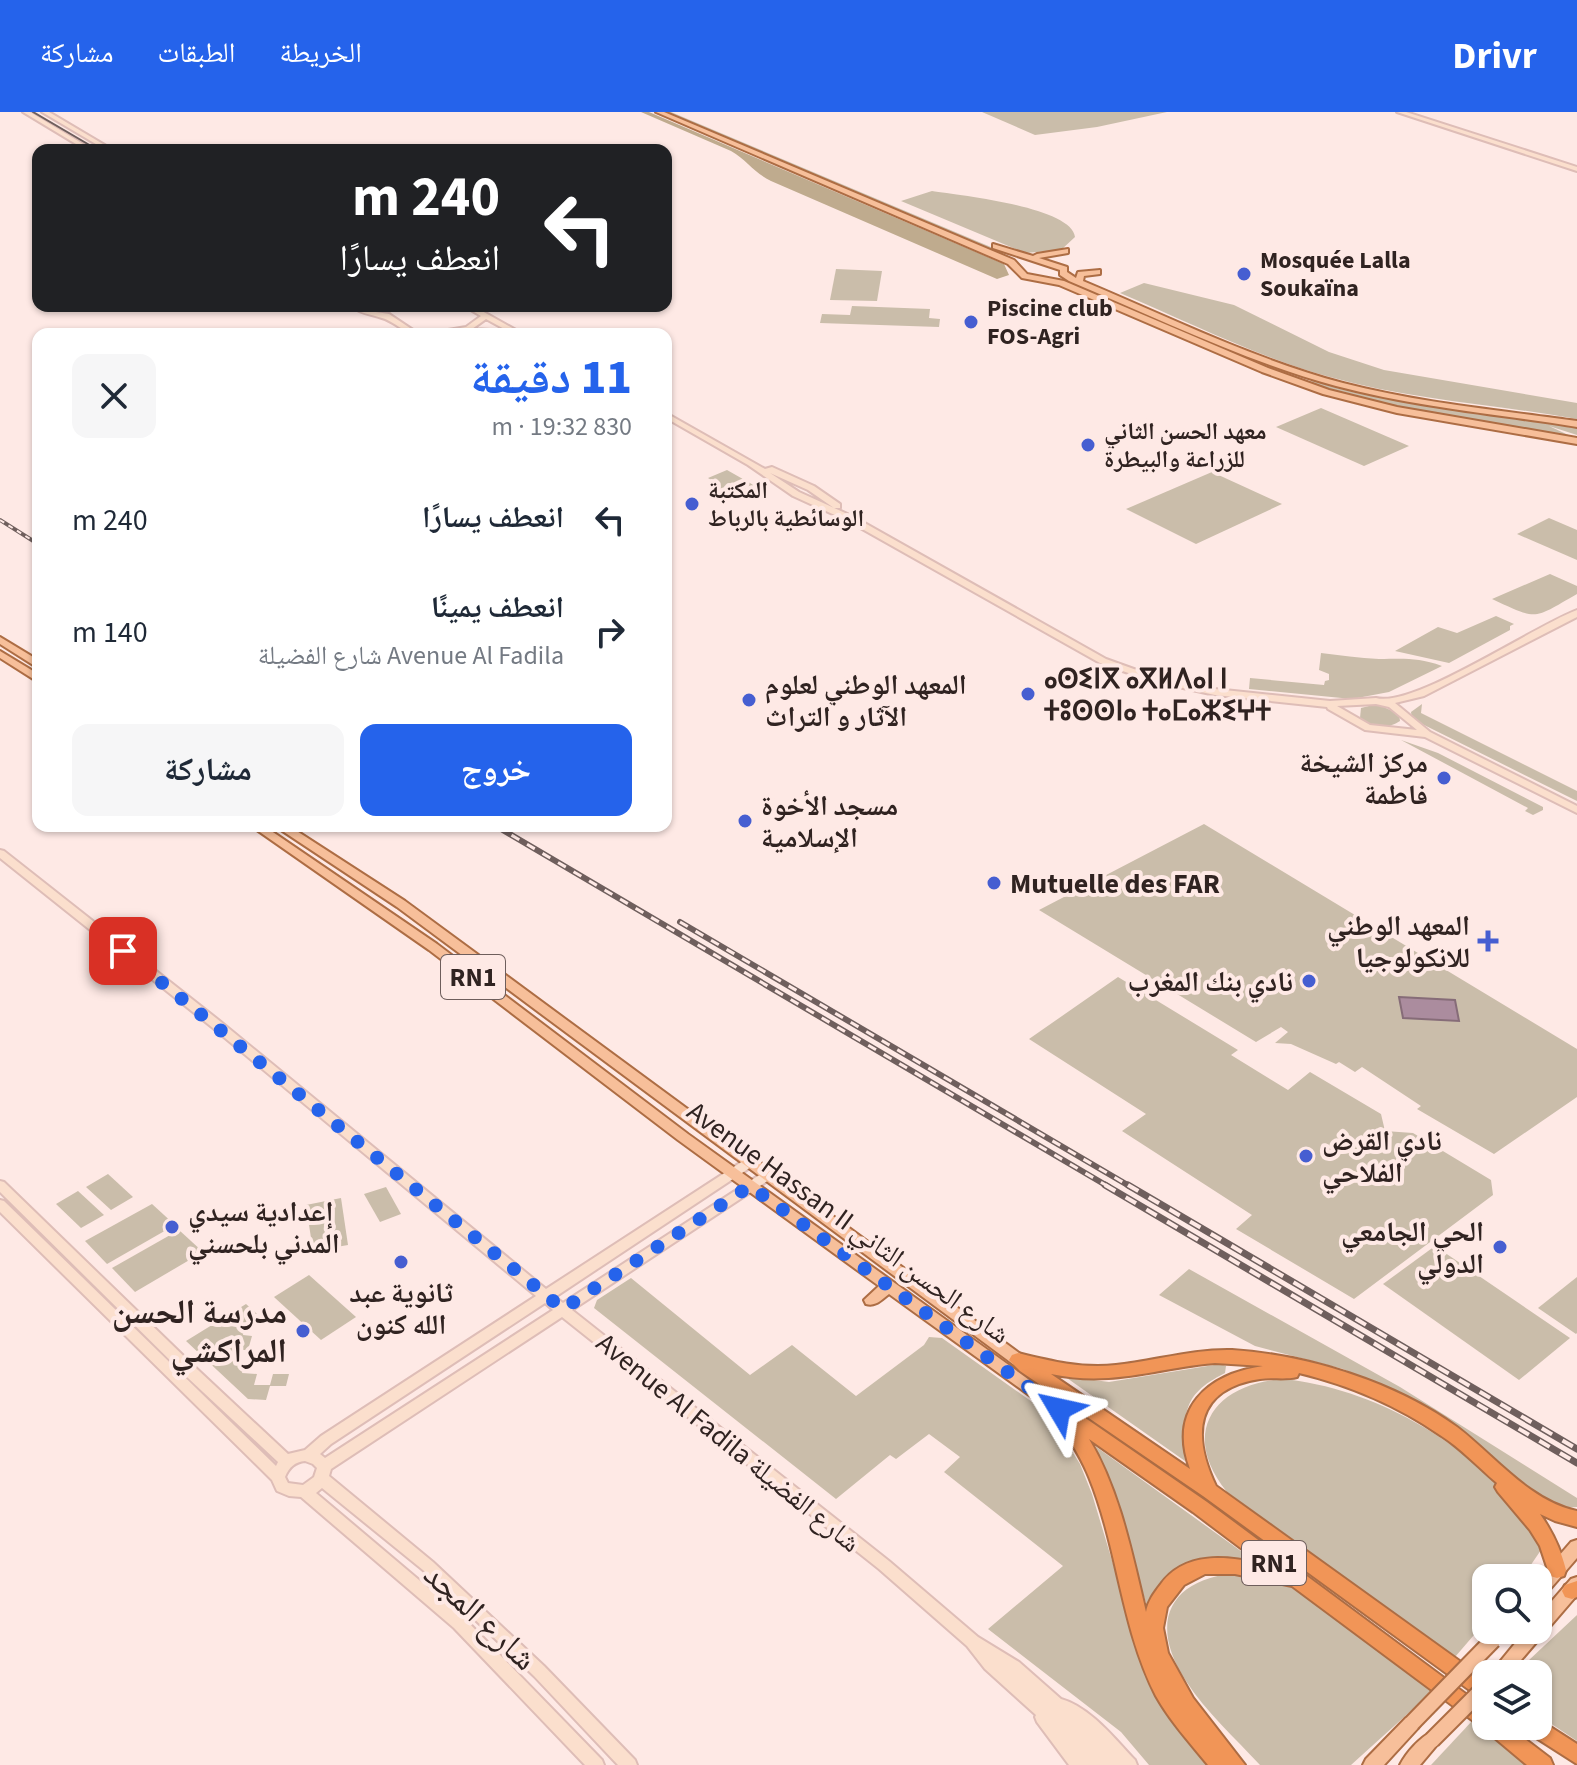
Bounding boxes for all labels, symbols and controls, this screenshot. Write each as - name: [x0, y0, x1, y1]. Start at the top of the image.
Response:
- text: Drivr: [1452, 29, 1537, 83]
- text: مشاركة: [40, 33, 114, 73]
- text: الطبقات: [158, 33, 235, 73]
- text: الخريطة: [279, 33, 362, 73]
- text: 240 m: [352, 158, 500, 237]
- icon: left: [528, 176, 632, 280]
- text: انعطف يسارًا: [340, 233, 500, 284]
- place label: Mosquée Lalla Soukaïna: [1260, 243, 1411, 306]
- marker: Mosquée Lalla Soukaïna: [1235, 265, 1253, 283]
- place label: Piscine club FOS-Agri: [987, 291, 1113, 354]
- marker: Piscine club FOS-Agri: [962, 313, 980, 331]
- text: 11 دقيقة: [470, 344, 632, 412]
- button: close: [72, 354, 156, 438]
- text: 830 m · 19:32: [491, 408, 632, 445]
- place label: معهد الحسن الثاني للزراعة والبيطرة: [1104, 414, 1267, 477]
- marker: معهد الحسن الثاني للزراعة والبيطرة: [1079, 436, 1097, 454]
- place label: المكتبة الوسائطية بالرباط: [708, 473, 864, 536]
- marker: المكتبة الوسائطية بالرباط: [683, 495, 701, 513]
- text: انعطف يسارًا: [422, 496, 564, 539]
- icon: left: [588, 498, 632, 542]
- text: 240 m: [72, 499, 148, 542]
- text: انعطف يمينًا: [431, 586, 564, 629]
- icon: right: [588, 610, 632, 654]
- text: 140 m: [72, 611, 148, 654]
- text: Avenue Al Fadila شارع الفضيلة: [258, 637, 564, 674]
- place label: ⴰⵙⵉⵏⴳ ⴰⴳⵍⴷⴰⵏ ⵏ ⵜⵓⵙⵙⵏⴰ ⵜⴰⵎⴰⵣⵉⵖⵜ: [1044, 659, 1271, 731]
- place label: المعهد الوطني لعلوم الآثار و التراث: [765, 665, 967, 737]
- marker: ⴰⵙⵉⵏⴳ ⴰⴳⵍⴷⴰⵏ ⵏ ⵜⵓⵙⵙⵏⴰ ⵜⴰⵎⴰⵣⵉⵖⵜ: [1019, 685, 1037, 703]
- marker: المعهد الوطني لعلوم الآثار و التراث: [740, 691, 758, 709]
- button: مشاركة: [72, 724, 344, 816]
- button: خروج: [360, 724, 632, 816]
- place label: مركز الشيخة فاطمة: [1300, 743, 1428, 815]
- marker: مركز الشيخة فاطمة: [1435, 769, 1453, 787]
- place label: مسجد الأخوة الإسلامية: [761, 786, 898, 858]
- marker: مسجد الأخوة الإسلامية: [736, 812, 754, 830]
- place label: Mutuelle des FAR: [1010, 864, 1220, 904]
- marker: Mutuelle des FAR: [985, 874, 1003, 892]
- place label: المعهد الوطني للانكولوجيا: [1327, 906, 1470, 978]
- pin: [89, 917, 157, 985]
- icon: arrive: [101, 929, 145, 973]
- marker: المعهد الوطني للانكولوجيا: [1477, 930, 1499, 952]
- road number: RN1: [441, 955, 505, 999]
- place label: نادي بنك المغرب: [1128, 962, 1293, 1004]
- marker: نادي بنك المغرب: [1300, 972, 1318, 990]
- street label: Avenue Hassan II شارع الحسن الثاني: [677, 1092, 1018, 1355]
- place label: نادي القرض الفلاحي: [1322, 1121, 1442, 1195]
- marker: نادي القرض الفلاحي: [1297, 1147, 1315, 1165]
- place label: إعدادية سيدي المدني بلحسني: [188, 1192, 340, 1266]
- place label: الحي الجامعي الدولي: [1341, 1212, 1484, 1286]
- marker: إعدادية سيدي المدني بلحسني: [163, 1218, 181, 1236]
- marker: الحي الجامعي الدولي: [1491, 1238, 1509, 1256]
- marker: ثانوية عبد الله كنون: [392, 1253, 410, 1271]
- place label: ثانوية عبد الله كنون: [349, 1273, 453, 1345]
- place label: مدرسة الحسن المراكشي: [112, 1288, 287, 1377]
- marker: مدرسة الحسن المراكشي: [294, 1322, 312, 1340]
- street label: Avenue Al Fadila شارع الفضيلة: [588, 1323, 869, 1562]
- position arrow: [1017, 1367, 1101, 1451]
- road number: RN1: [1242, 1541, 1306, 1585]
- street label: شارع المجد: [412, 1552, 548, 1683]
- map controls: [1472, 1564, 1552, 1740]
- button: search: [1472, 1564, 1552, 1644]
- button: layers: [1472, 1660, 1552, 1740]

